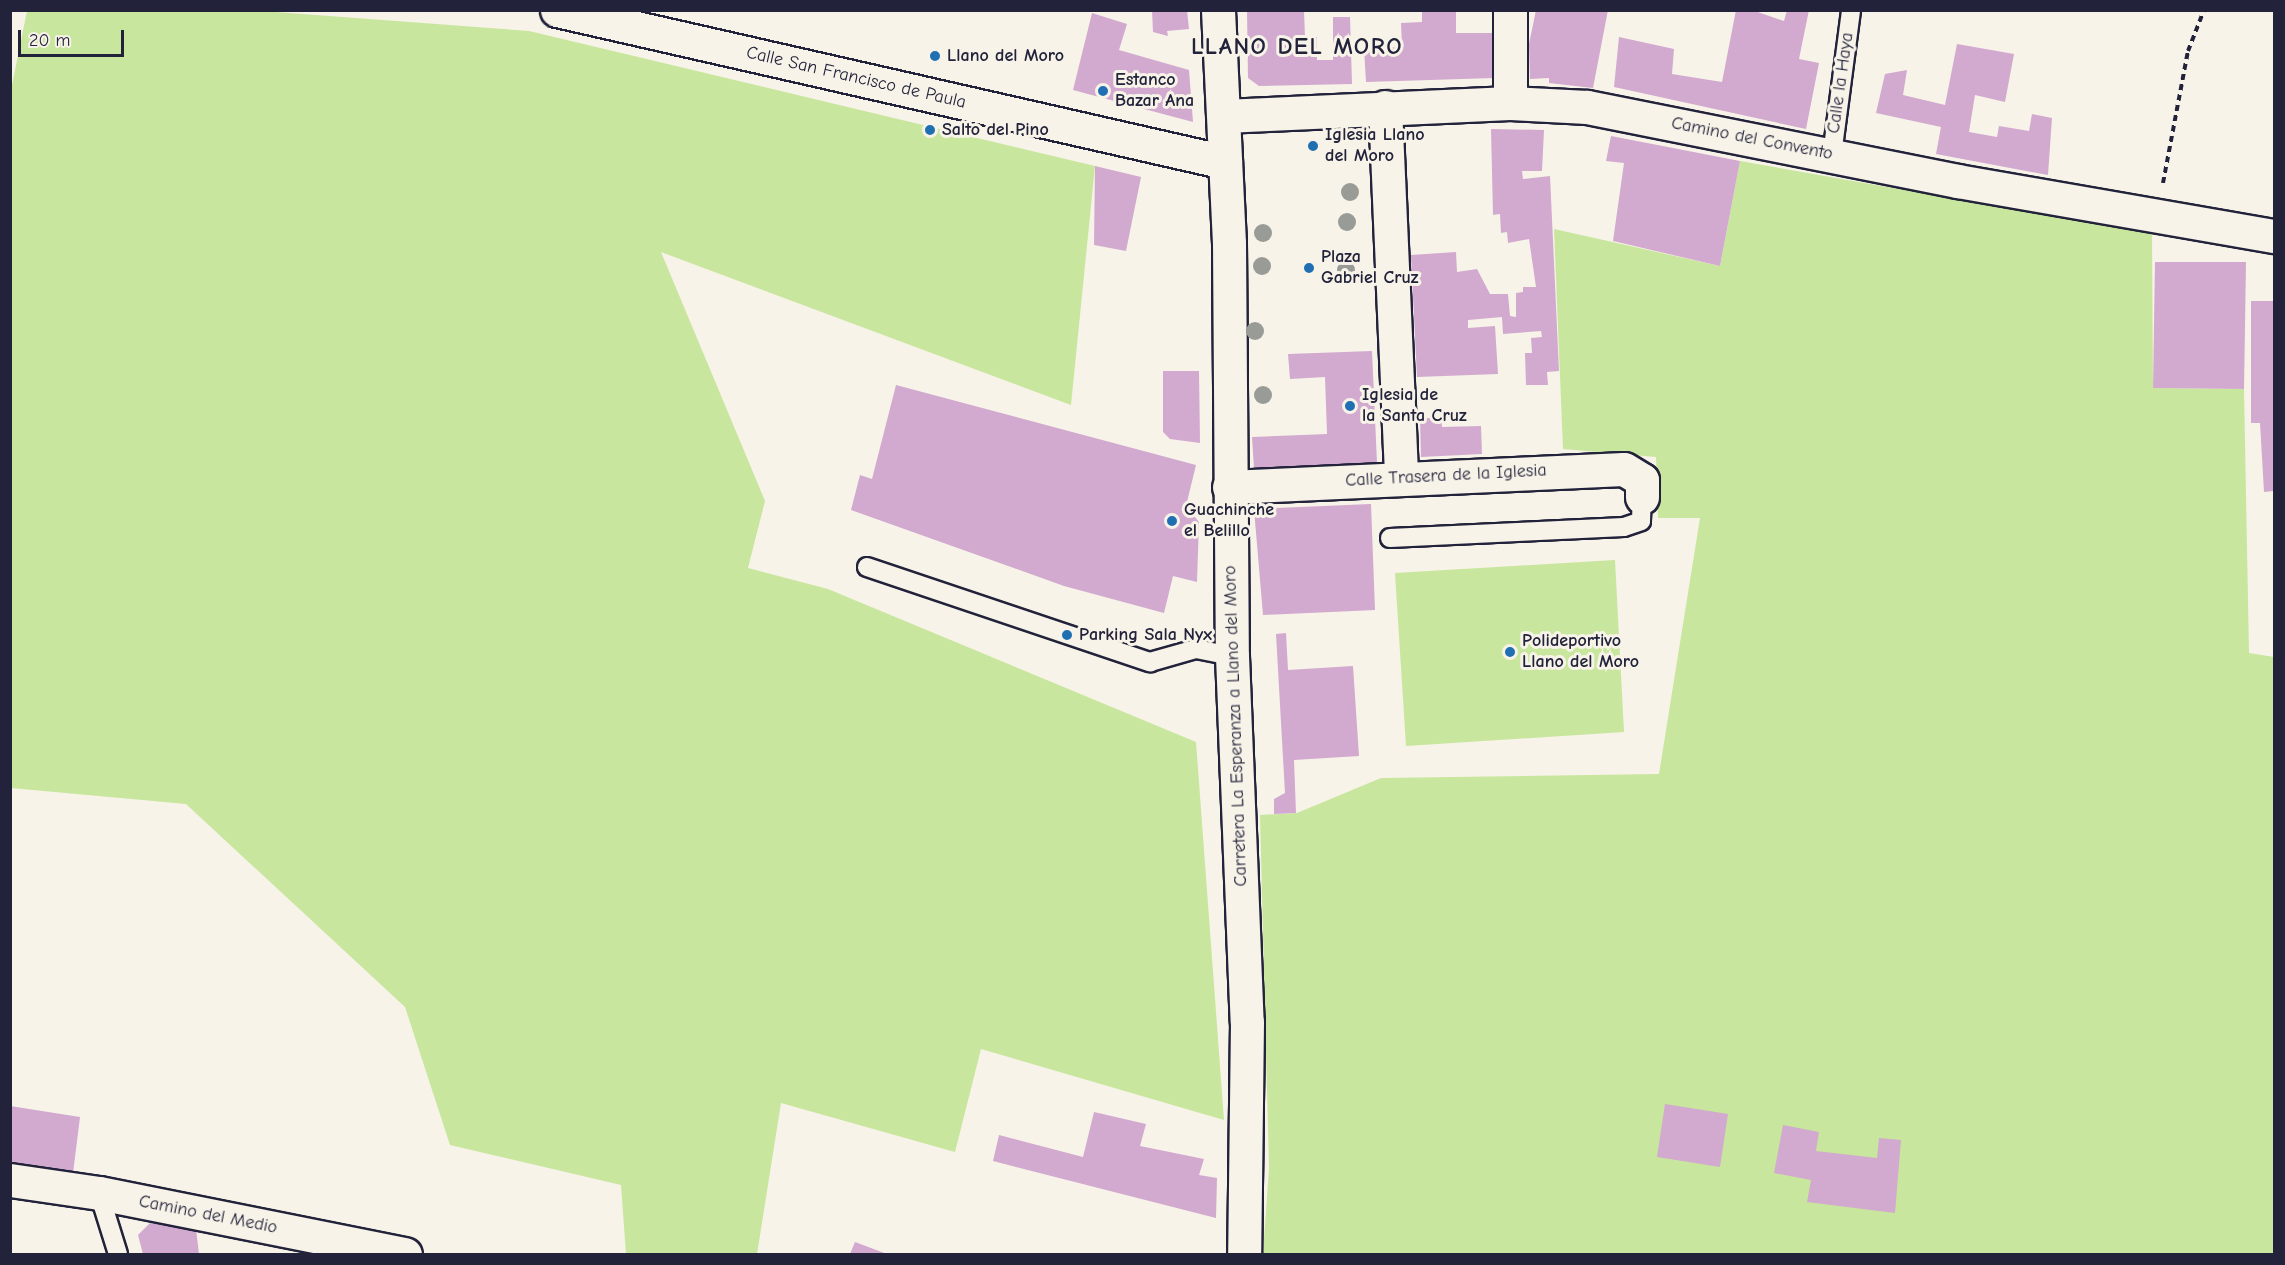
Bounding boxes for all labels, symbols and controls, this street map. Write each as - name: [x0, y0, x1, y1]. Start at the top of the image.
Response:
- scale bar: [21, 18, 128, 56]
- text: 20 m: [29, 30, 70, 51]
- street label: Calle la Haya: [1823, 31, 1859, 135]
- district label: LLANO DEL MORO: [1191, 33, 1403, 61]
- street label: Calle San Francisco de Paula: [744, 42, 968, 114]
- place label: Llano del Moro: [947, 45, 1064, 67]
- marker: Llano del Moro: [928, 49, 942, 63]
- place label: Estanco Bazar Ana: [1115, 70, 1194, 112]
- marker: Estanco Bazar Ana: [1096, 84, 1110, 98]
- street label: Camino del Convento: [1669, 113, 1835, 165]
- place label: Salto del Pino: [942, 119, 1049, 141]
- marker: Salto del Pino: [923, 123, 937, 137]
- place label: Iglesia Llano del Moro: [1325, 125, 1425, 168]
- marker: Iglesia Llano del Moro: [1306, 139, 1320, 153]
- place label: Plaza Gabriel Cruz: [1321, 247, 1419, 290]
- marker: Plaza Gabriel Cruz: [1302, 261, 1316, 275]
- place label: Iglesia de la Santa Cruz: [1362, 385, 1467, 428]
- marker: Iglesia de la Santa Cruz: [1343, 399, 1357, 413]
- street label: Calle Trasera de la Iglesia: [1345, 460, 1547, 492]
- place label: Guachinche el Belillo: [1184, 500, 1274, 542]
- marker: Guachinche el Belillo: [1165, 514, 1179, 528]
- street label: Carretera La Esperanza a Llano del Moro: [1220, 565, 1252, 887]
- place label: Parking Sala Nyx: [1079, 624, 1212, 646]
- marker: Parking Sala Nyx: [1060, 628, 1074, 642]
- place label: Polideportivo Llano del Moro: [1522, 631, 1639, 674]
- marker: Polideportivo Llano del Moro: [1503, 645, 1517, 659]
- street label: Camino del Medio: [137, 1191, 279, 1239]

